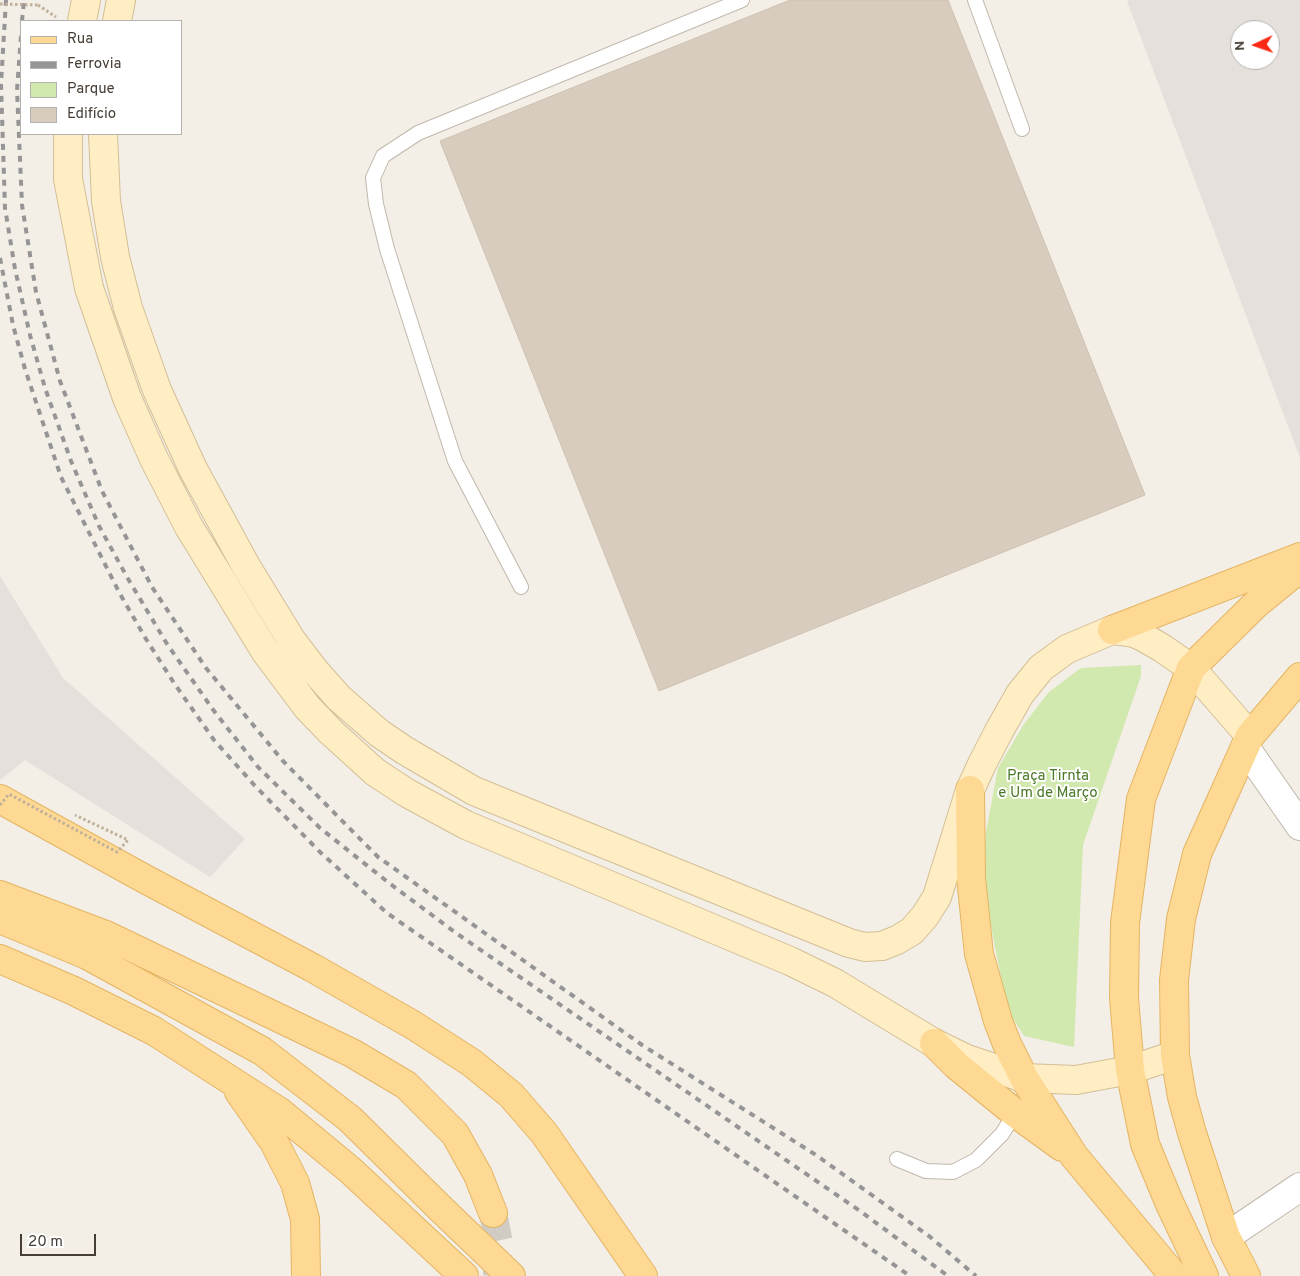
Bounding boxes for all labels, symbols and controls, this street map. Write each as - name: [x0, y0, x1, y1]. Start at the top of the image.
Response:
- legend: [20, 20, 182, 135]
- north arrow: [1230, 20, 1280, 70]
- text: Rua: [67, 30, 93, 49]
- text: N: [1232, 40, 1249, 51]
- text: Ferrovia: [67, 55, 121, 74]
- text: Parque: [67, 80, 115, 99]
- text: Edifício: [67, 105, 116, 124]
- park label: Praça Tirnta e Um de Março: [998, 768, 1098, 803]
- scale bar: [22, 1224, 99, 1256]
- text: 20 m: [28, 1233, 63, 1252]

